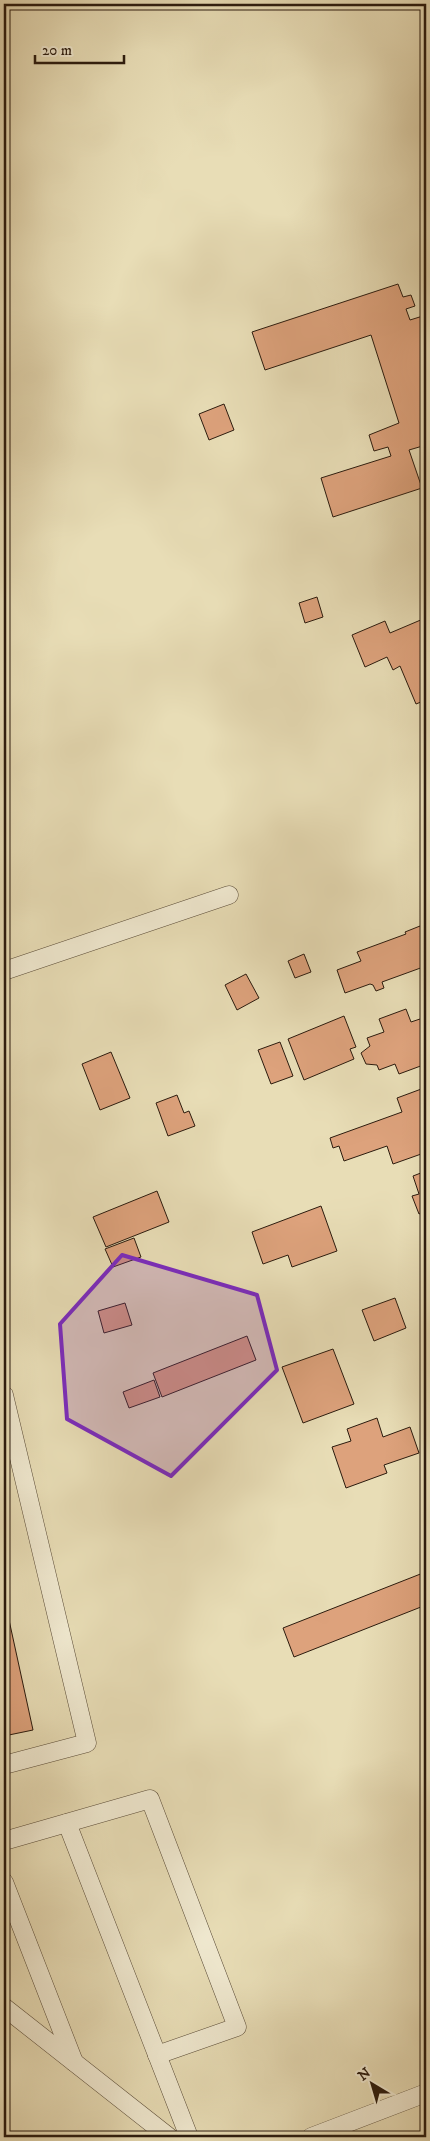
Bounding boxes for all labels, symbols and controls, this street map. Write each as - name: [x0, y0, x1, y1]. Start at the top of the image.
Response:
- scale bar: [35, 32, 124, 64]
- text: 20 m: [42, 41, 72, 60]
- north arrow: [348, 2058, 398, 2108]
- text: N: [355, 2064, 375, 2085]

